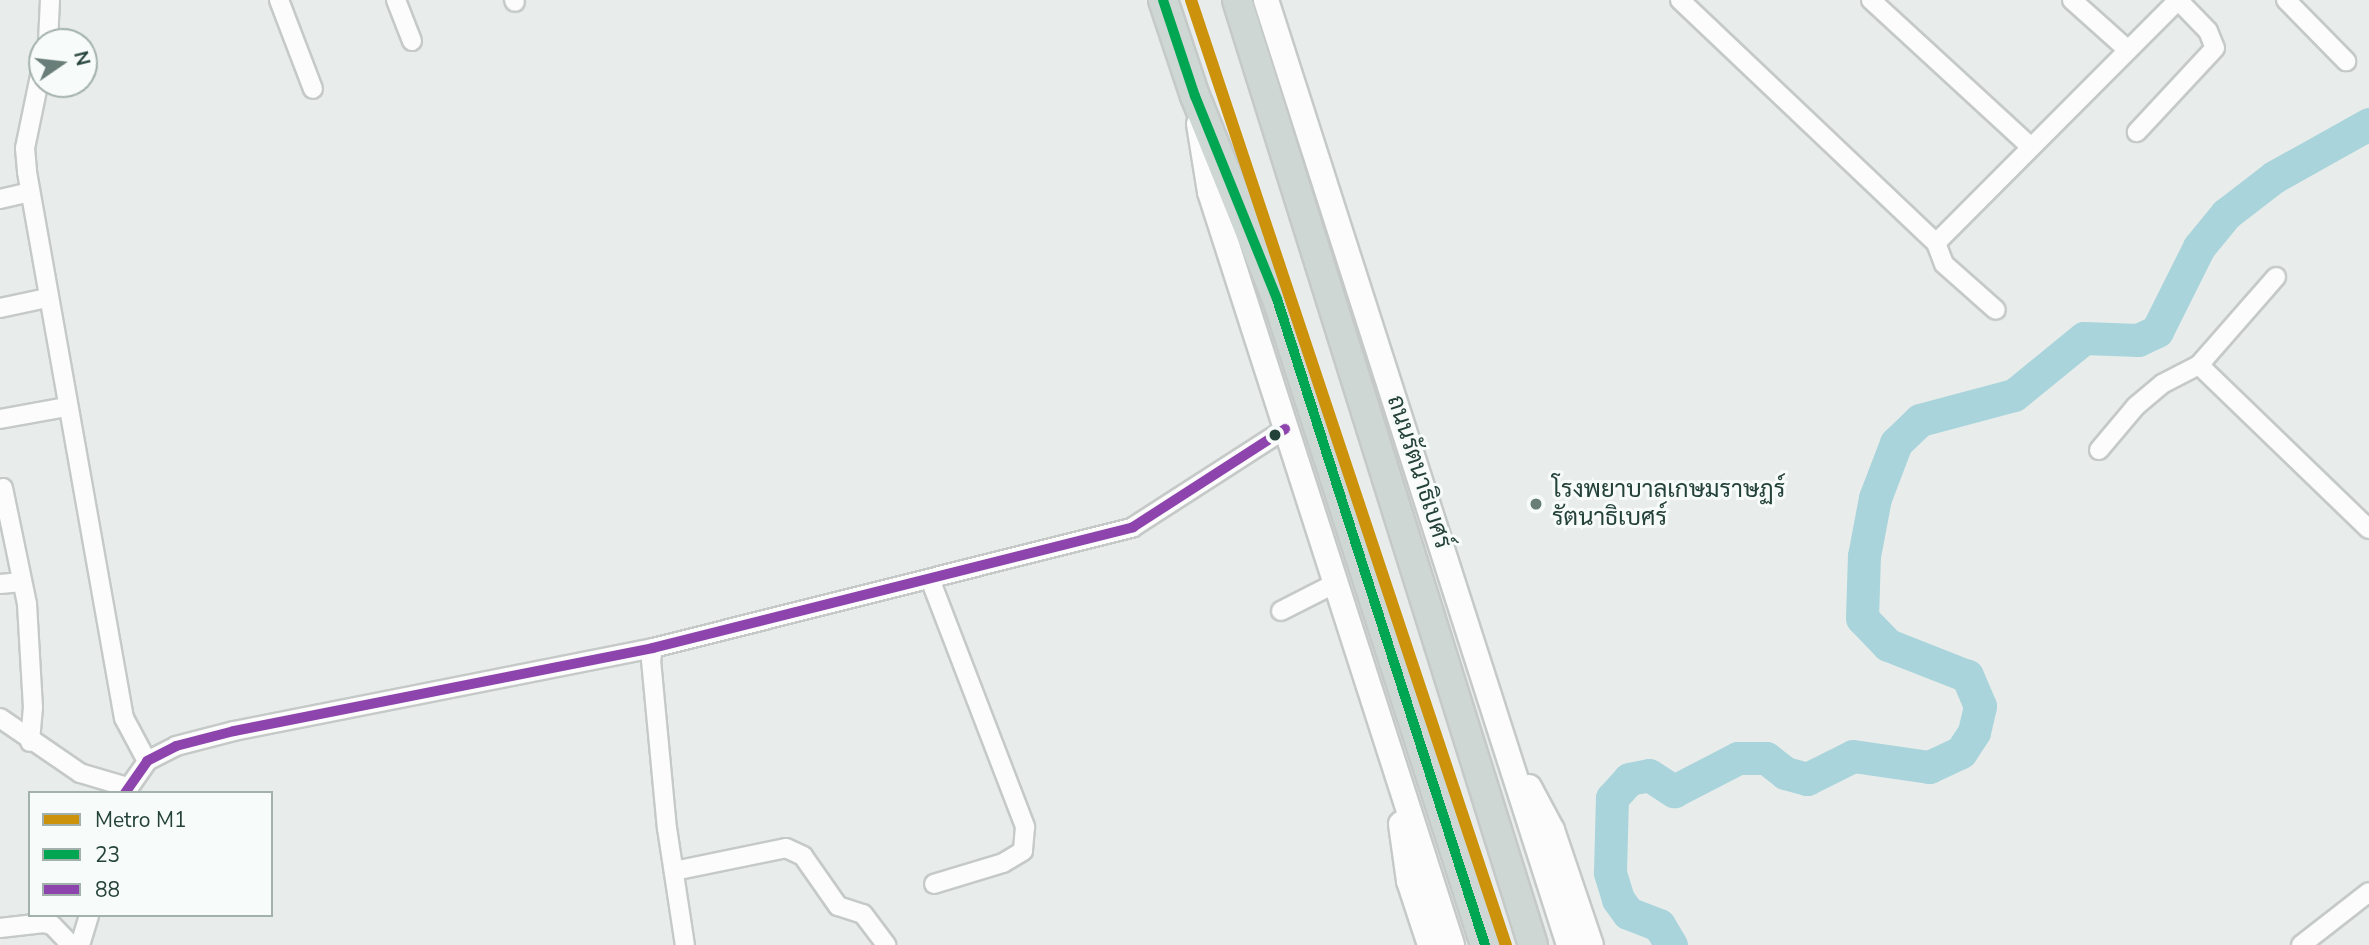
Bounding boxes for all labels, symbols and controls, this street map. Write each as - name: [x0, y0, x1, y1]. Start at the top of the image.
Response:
- north arrow: [28, 28, 98, 98]
- text: N: [67, 48, 96, 68]
- street label: ถนนรัตนาธิเบศร์: [1381, 392, 1457, 552]
- unlabelled marker: [1268, 428, 1282, 442]
- place label: โรงพยาบาลเกษมราษฏร์ รัตนาธิเบศร์: [1552, 476, 1785, 532]
- marker: โรงพยาบาลเกษมราษฏร์ รัตนาธิเบศร์: [1526, 494, 1546, 514]
- legend: [28, 791, 273, 917]
- text: Metro M1: [95, 806, 186, 834]
- text: 23: [95, 841, 120, 869]
- text: 88: [95, 876, 120, 904]

